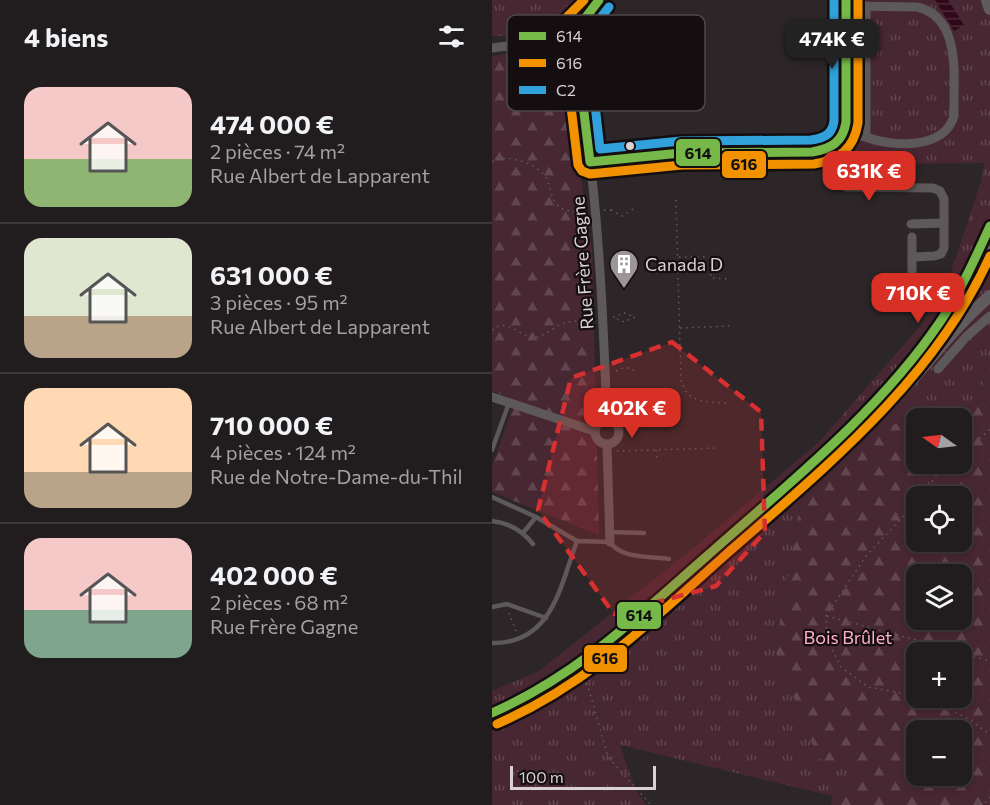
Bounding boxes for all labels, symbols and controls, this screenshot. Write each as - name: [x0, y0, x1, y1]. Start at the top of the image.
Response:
- legend: [507, 15, 705, 111]
- pin: 474K €: [783, 19, 881, 70]
- icon: filters: [435, 20, 468, 53]
- text: 4 biens: [24, 21, 108, 52]
- text: 614: [556, 26, 583, 45]
- text: 474K €: [799, 26, 865, 50]
- text: 616: [556, 53, 582, 72]
- text: C2: [556, 80, 576, 99]
- text: 474 000 €: [210, 108, 334, 139]
- icon: home: [72, 111, 144, 183]
- line badge: 614: [675, 138, 721, 167]
- text: 2 pièces · 74 m²: [210, 139, 345, 163]
- unlabelled marker: [624, 140, 636, 152]
- text: 614: [685, 143, 712, 162]
- line badge: 616: [721, 150, 767, 179]
- pin: 631K €: [820, 151, 918, 202]
- text: 616: [731, 154, 758, 173]
- text: 631K €: [837, 158, 901, 182]
- text: Rue Albert de Lapparent: [210, 163, 430, 187]
- street label: Rue Frère Gagne: [566, 196, 598, 330]
- building icon: Canada D: [608, 248, 640, 290]
- place label: Canada D: [645, 253, 723, 275]
- text: 631 000 €: [210, 259, 333, 290]
- icon: home: [72, 262, 144, 334]
- pin: 710K €: [869, 273, 967, 324]
- text: 710K €: [885, 280, 951, 304]
- text: 3 pièces · 95 m²: [210, 290, 348, 314]
- text: Rue Albert de Lapparent: [210, 314, 430, 338]
- pin: 402K €: [583, 388, 681, 439]
- text: 402K €: [598, 395, 666, 419]
- north arrow: [906, 408, 972, 474]
- map controls: [906, 408, 972, 786]
- text: 710 000 €: [210, 409, 333, 440]
- icon: home: [72, 412, 144, 484]
- text: 4 pièces · 124 m²: [210, 440, 356, 464]
- text: Rue de Notre-Dame-du-Thil: [210, 464, 463, 488]
- button: locate: [906, 486, 972, 552]
- text: 402 000 €: [210, 559, 338, 590]
- icon: home: [72, 562, 144, 634]
- button: layers: [906, 564, 972, 630]
- text: 2 pièces · 68 m²: [210, 590, 348, 614]
- line badge: 614: [616, 601, 662, 630]
- text: 614: [626, 605, 653, 624]
- text: Rue Frère Gagne: [210, 614, 358, 638]
- park label: Bois Brûlet: [804, 626, 892, 648]
- button: +: [906, 642, 972, 708]
- line badge: 616: [583, 644, 628, 673]
- text: 616: [592, 648, 619, 667]
- button: −: [906, 720, 972, 786]
- scale bar: [510, 763, 656, 790]
- text: 100 m: [519, 767, 564, 786]

